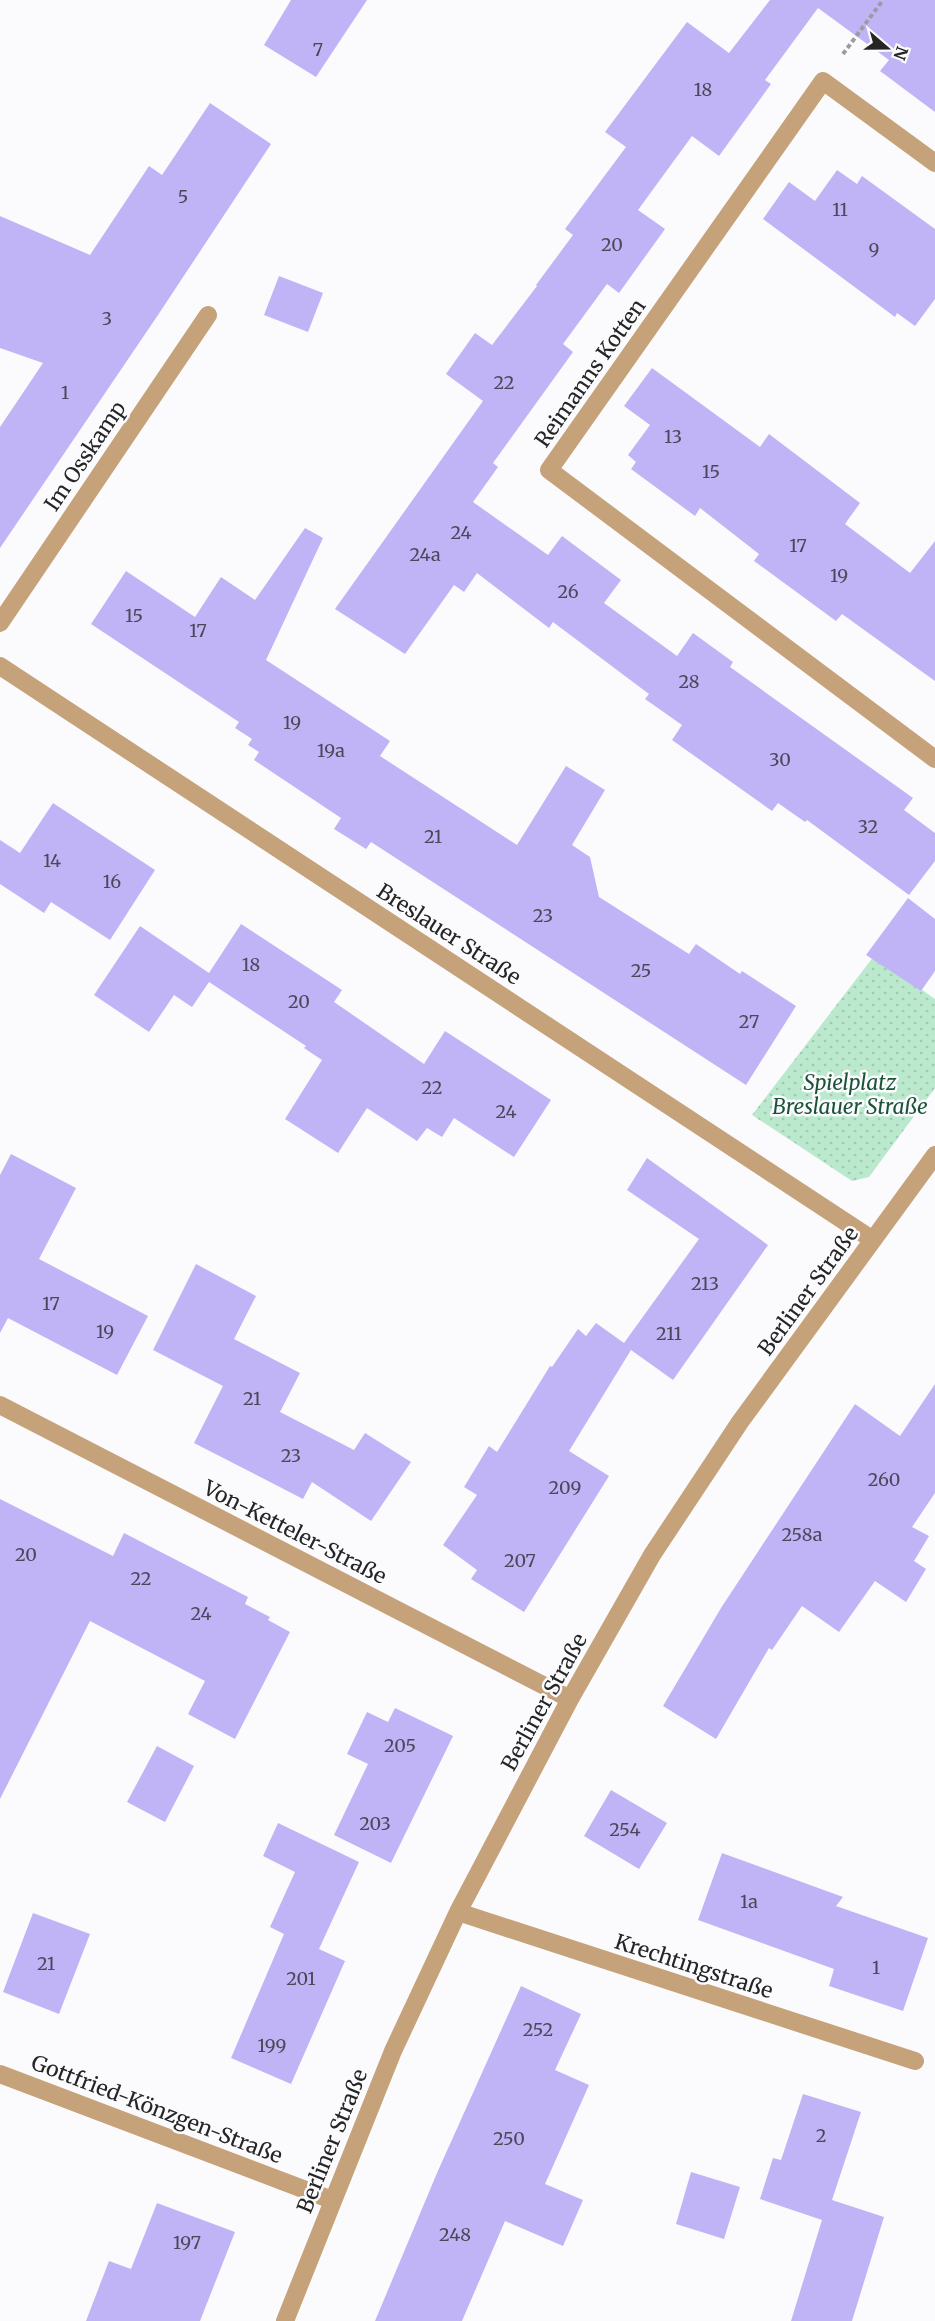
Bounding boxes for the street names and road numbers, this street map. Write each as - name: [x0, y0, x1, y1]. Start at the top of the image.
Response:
- street label: Reimanns Kotten: [529, 293, 651, 453]
- street label: Im Osskamp: [38, 396, 132, 516]
- street label: Breslauer Straße: [372, 877, 526, 991]
- street label: Berliner Straße: [752, 1221, 864, 1361]
- street label: Von-Ketteler-Straße: [198, 1474, 391, 1590]
- street label: Berliner Straße: [495, 1628, 593, 1776]
- street label: Krechtingstraße: [612, 1928, 777, 2004]
- street label: Gottfried-Könzgen-Straße: [28, 2049, 286, 2169]
- street label: Berliner Straße: [291, 2065, 373, 2217]

